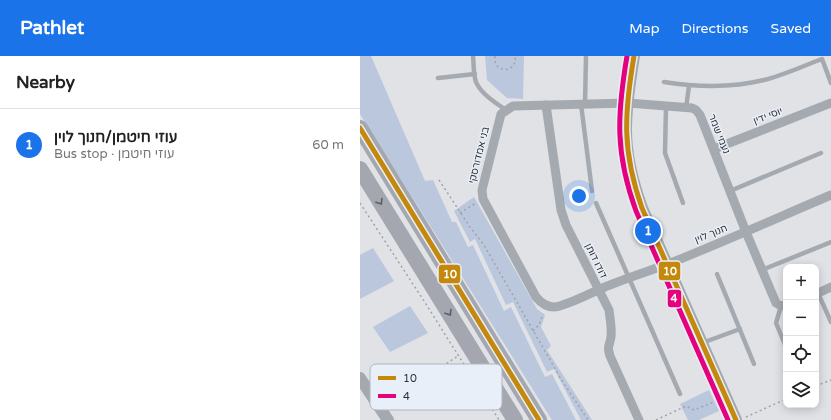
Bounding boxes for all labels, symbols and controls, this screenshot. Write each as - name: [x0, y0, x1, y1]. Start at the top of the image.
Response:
- text: Pathlet: [20, 17, 84, 39]
- text: Map: [629, 20, 660, 37]
- text: Directions: [682, 20, 749, 37]
- text: Saved: [771, 20, 811, 37]
- text: Nearby: [16, 72, 75, 93]
- street label: יוסי ידין: [751, 105, 785, 127]
- street label: נעמי שמר: [706, 112, 732, 156]
- street label: בני אמדורסקי: [466, 125, 492, 185]
- text: עוזי חיטמן/חנוך לוין: [54, 128, 177, 146]
- text: 1: [25, 137, 33, 153]
- text: 60 m: [312, 137, 344, 153]
- text: Bus stop · עוזי חיטמן: [54, 146, 174, 162]
- your location: [569, 186, 589, 206]
- one-way arrow: [376, 198, 383, 205]
- pin: 1: [635, 216, 661, 246]
- street label: חנוך לוין: [693, 222, 729, 246]
- street label: דודו דותן: [582, 241, 610, 281]
- line badge: 10: [658, 261, 681, 281]
- line badge: 10: [438, 264, 461, 284]
- map controls: [783, 264, 819, 408]
- button: +: [783, 264, 819, 300]
- text: 10: [663, 265, 677, 278]
- text: 10: [443, 268, 457, 281]
- line badge: 4: [667, 289, 682, 308]
- text: 4: [671, 292, 678, 305]
- button: −: [783, 300, 819, 336]
- one-way arrow: [444, 309, 451, 316]
- button: locate: [783, 336, 819, 372]
- legend: [370, 364, 502, 410]
- text: 10: [403, 372, 417, 385]
- button: layers: [783, 372, 819, 408]
- text: 4: [403, 390, 410, 403]

